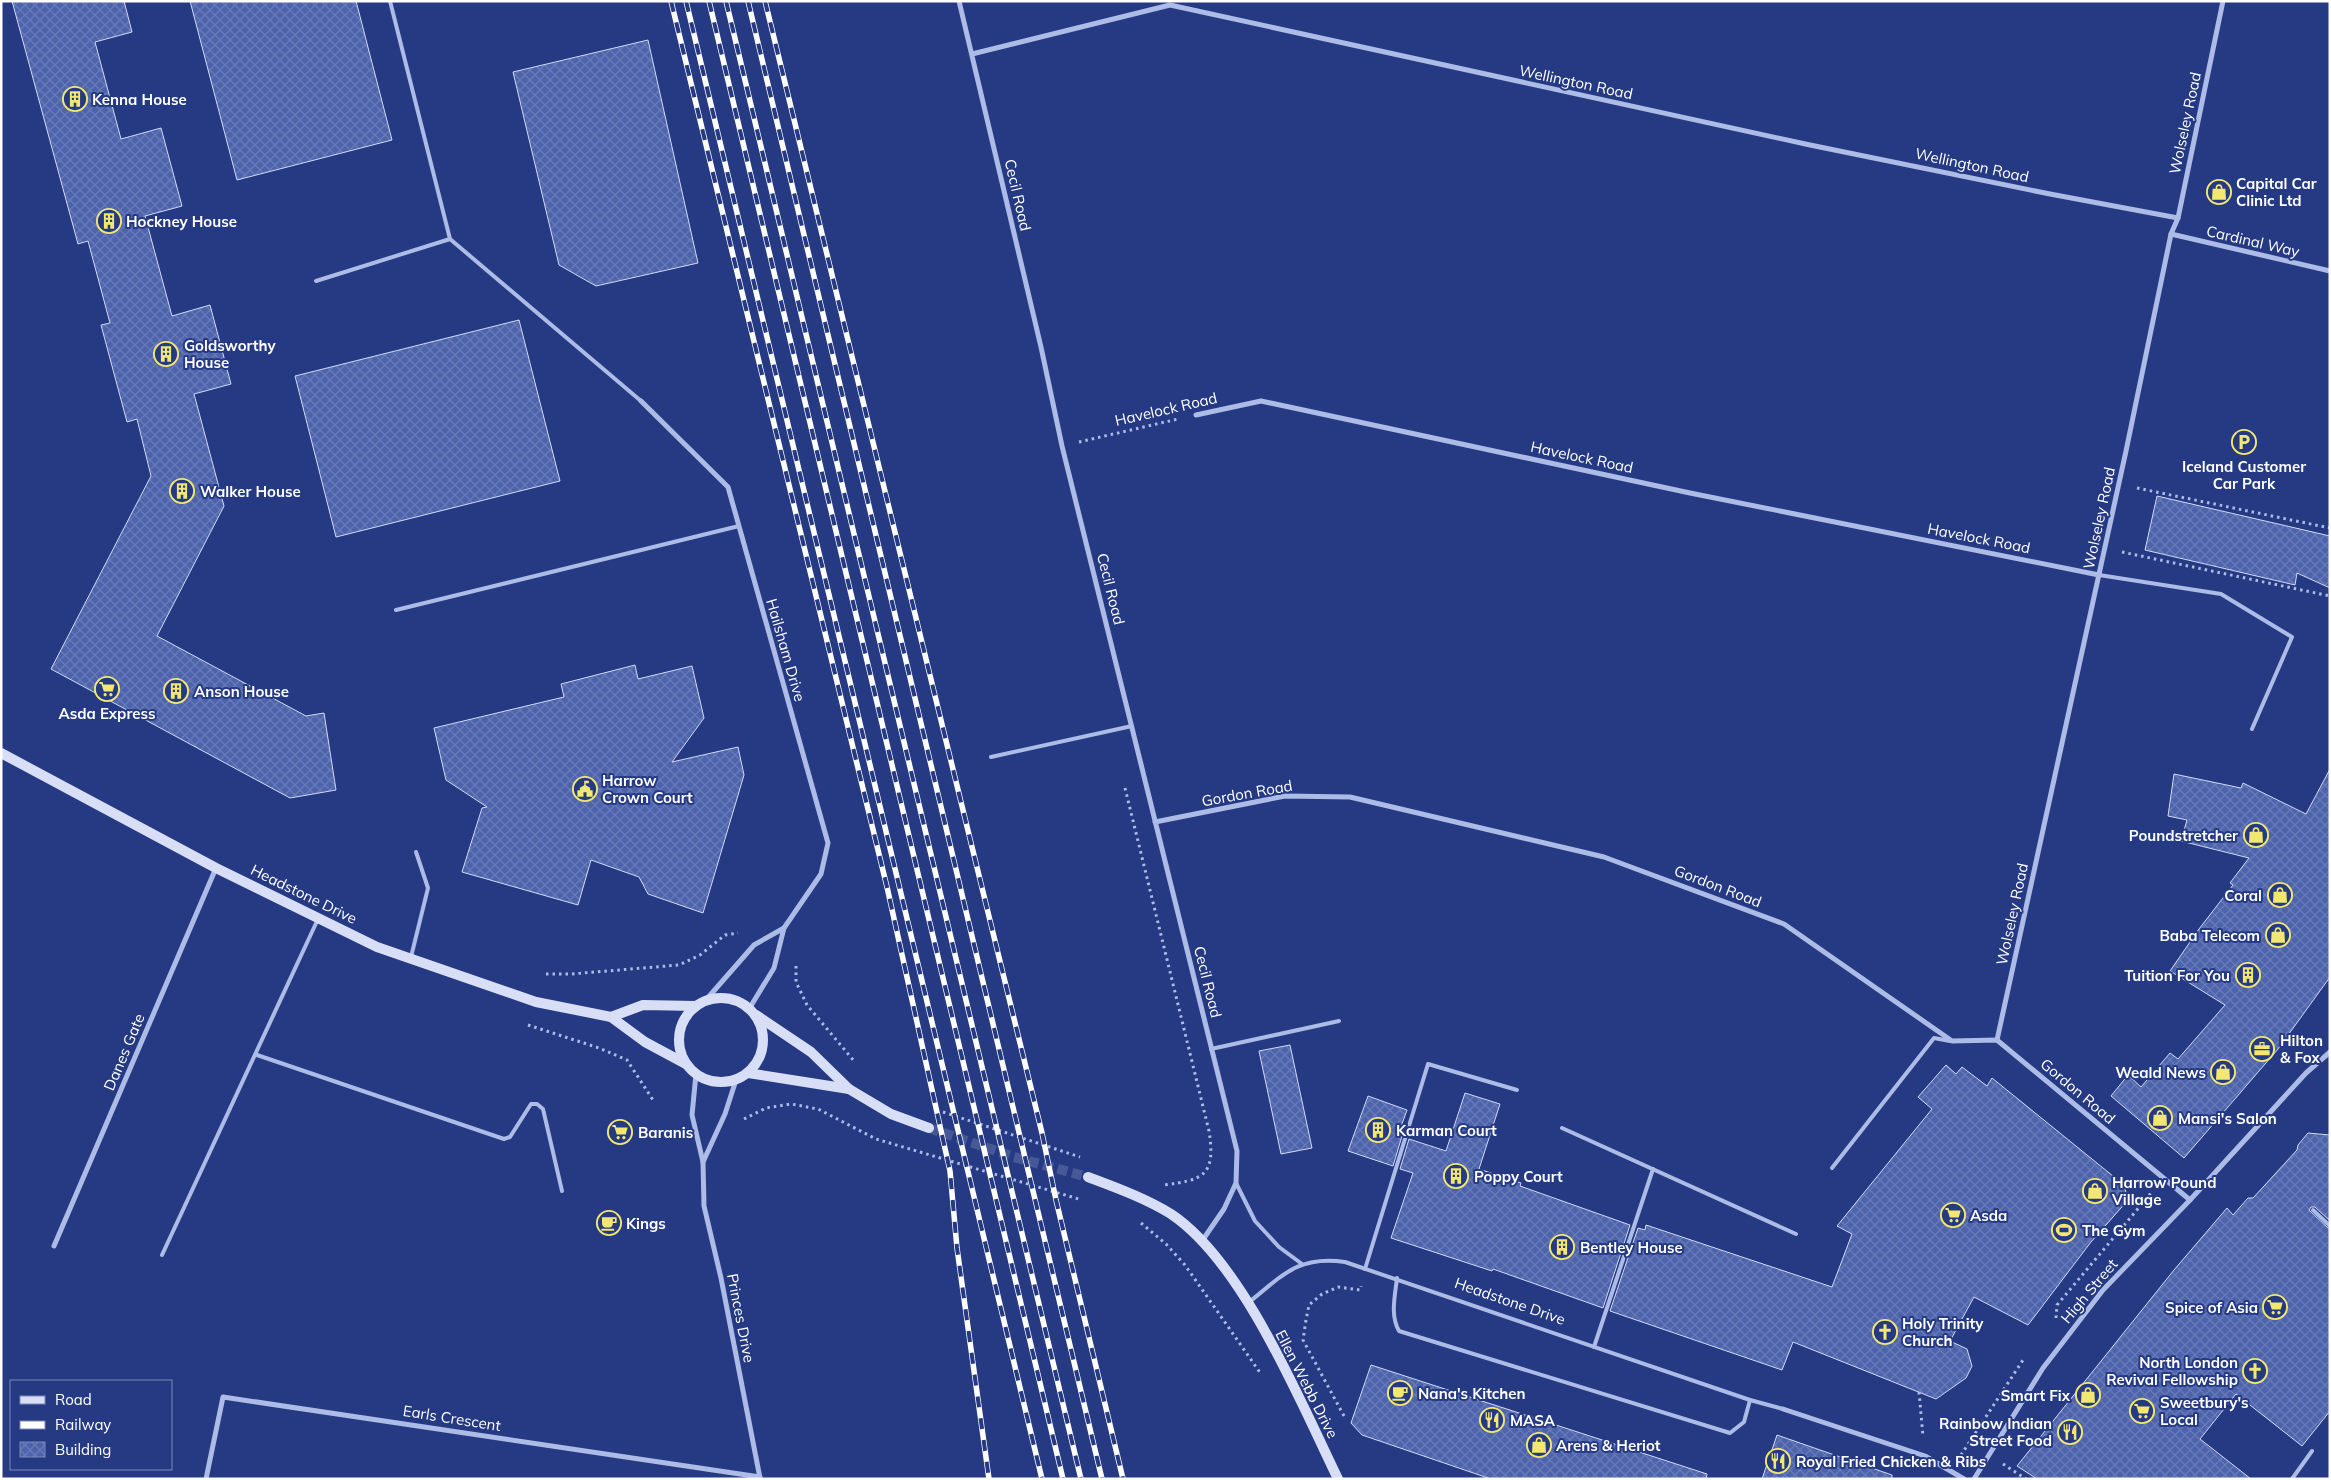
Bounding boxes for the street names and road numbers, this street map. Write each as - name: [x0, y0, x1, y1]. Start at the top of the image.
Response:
- street label: Wellington Road: [1517, 61, 1635, 103]
- street label: Wolseley Road: [2165, 70, 2205, 176]
- street label: Wellington Road: [1913, 144, 2031, 186]
- street label: Cecil Road: [1001, 157, 1035, 233]
- street label: Cardinal Way: [2205, 221, 2301, 261]
- street label: Havelock Road: [1113, 388, 1219, 430]
- street label: Havelock Road: [1529, 437, 1635, 477]
- street label: Wolseley Road: [2079, 465, 2119, 571]
- street label: Havelock Road: [1926, 519, 2032, 557]
- street label: Cecil Road: [1093, 551, 1129, 627]
- street label: Hailsham Drive: [762, 596, 810, 704]
- street label: Gordon Road: [1200, 776, 1294, 810]
- street label: Headstone Drive: [248, 860, 360, 928]
- street label: Gordon Road: [1672, 861, 1764, 911]
- street label: Wolseley Road: [1992, 861, 2032, 967]
- street label: Cecil Road: [1190, 944, 1226, 1020]
- street label: Danes Gate: [99, 1011, 149, 1093]
- street label: Gordon Road: [2037, 1054, 2119, 1128]
- street label: High Street: [2057, 1255, 2121, 1327]
- street label: Princes Drive: [723, 1272, 759, 1364]
- street label: Headstone Drive: [1452, 1273, 1568, 1329]
- street label: Ellen Webb Drive: [1272, 1327, 1342, 1441]
- street label: Earls Crescent: [402, 1401, 502, 1435]

